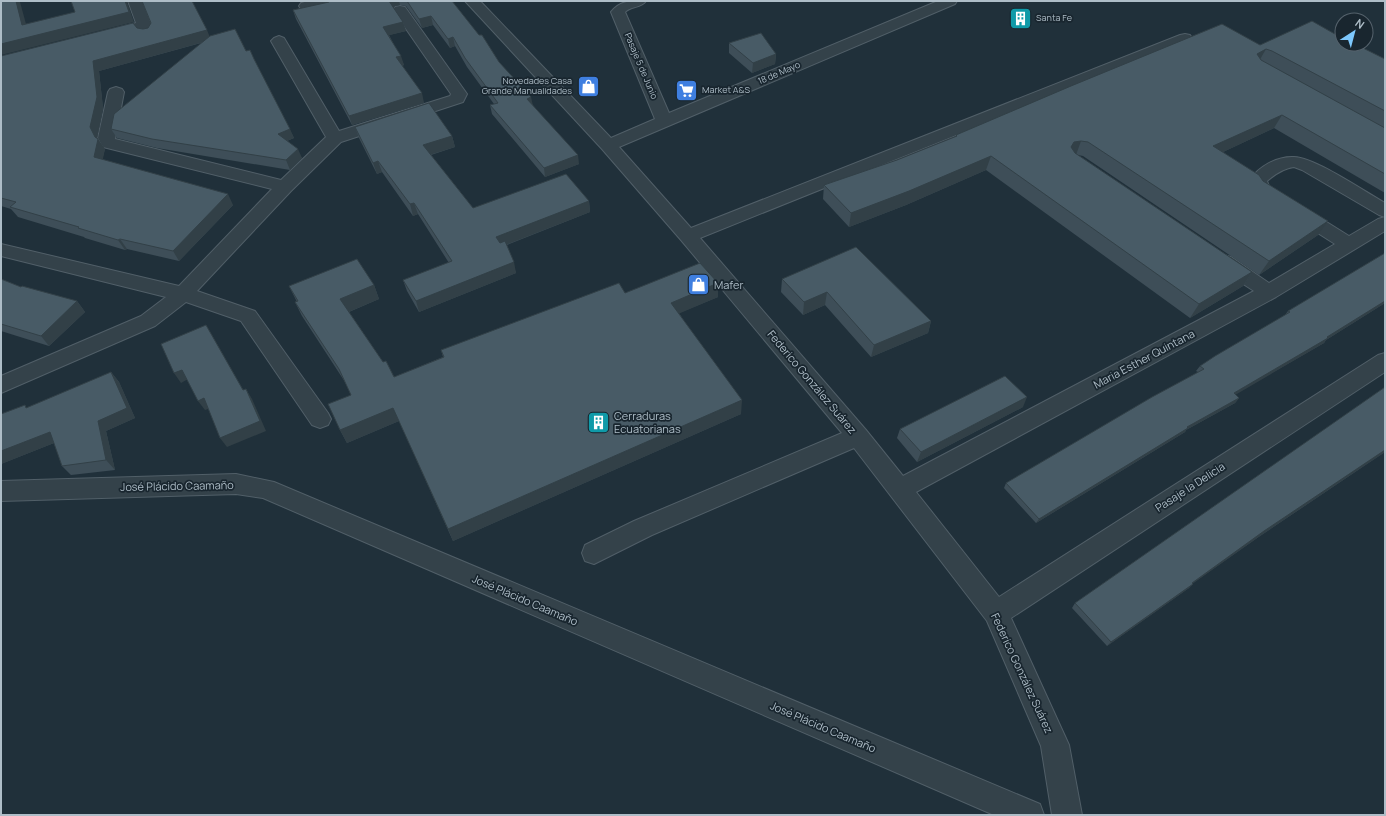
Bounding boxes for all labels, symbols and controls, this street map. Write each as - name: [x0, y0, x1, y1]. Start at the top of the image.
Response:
- building icon: Santa Fe: [1007, 5, 1033, 31]
- place label: Santa Fe: [1036, 11, 1072, 24]
- north arrow: [1334, 12, 1374, 52]
- text: N: [1353, 15, 1368, 32]
- street label: Pasaje 5 de Junio: [622, 31, 661, 101]
- street label: 18 de Mayo: [755, 58, 802, 87]
- shop icon: Novedades Casa Grande Manualidades: [575, 73, 601, 99]
- place label: Novedades Casa Grande Manualidades: [482, 74, 572, 97]
- supermarket icon: Market A&S: [674, 77, 700, 103]
- place label: Market A&S: [702, 83, 750, 96]
- shop icon: Mafer: [685, 272, 711, 298]
- place label: Mafer: [714, 277, 743, 292]
- street label: Maria Esther Quintana: [1091, 326, 1197, 392]
- street label: Federico González Suárez: [765, 327, 860, 437]
- place label: Cerraduras Ecuatorianas: [614, 408, 681, 436]
- building icon: Cerraduras Ecuatorianas: [586, 409, 612, 435]
- street label: Pasaje la Delicia: [1152, 458, 1227, 515]
- street label: José Plácido Caamaño: [120, 477, 234, 494]
- street label: José Plácido Caamaño: [470, 570, 581, 629]
- street label: Federico González Suárez: [988, 610, 1057, 735]
- street label: José Plácido Caamaño: [768, 697, 879, 756]

